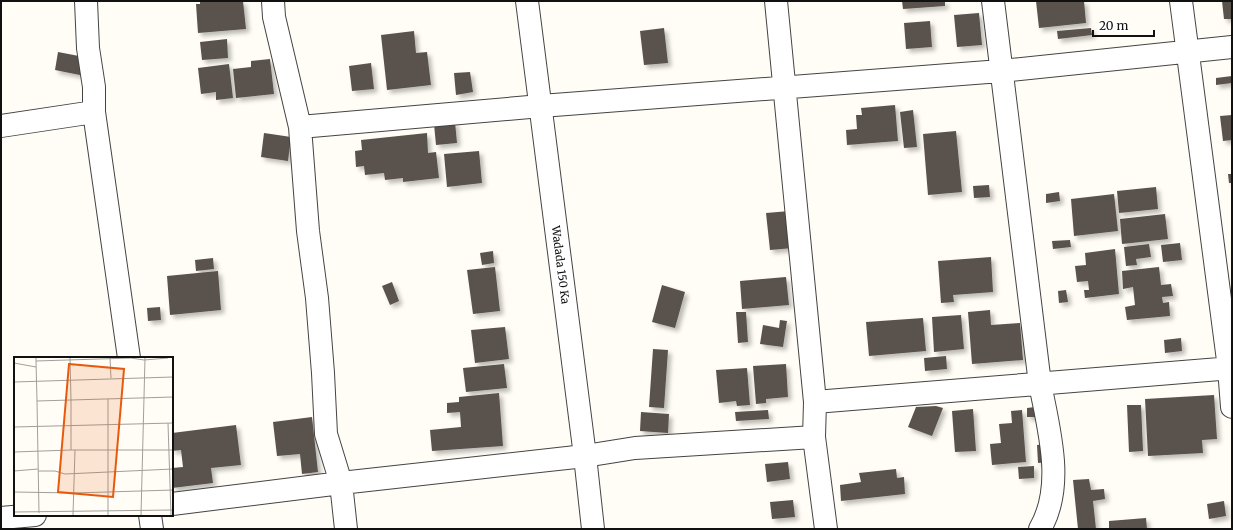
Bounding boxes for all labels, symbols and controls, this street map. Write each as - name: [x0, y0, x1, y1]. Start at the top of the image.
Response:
- scale bar: [1093, 12, 1154, 38]
- text: 20 m: [1099, 18, 1128, 33]
- street label: Wadada 150 Ka: [549, 224, 573, 305]
- inset map: [14, 357, 173, 516]

